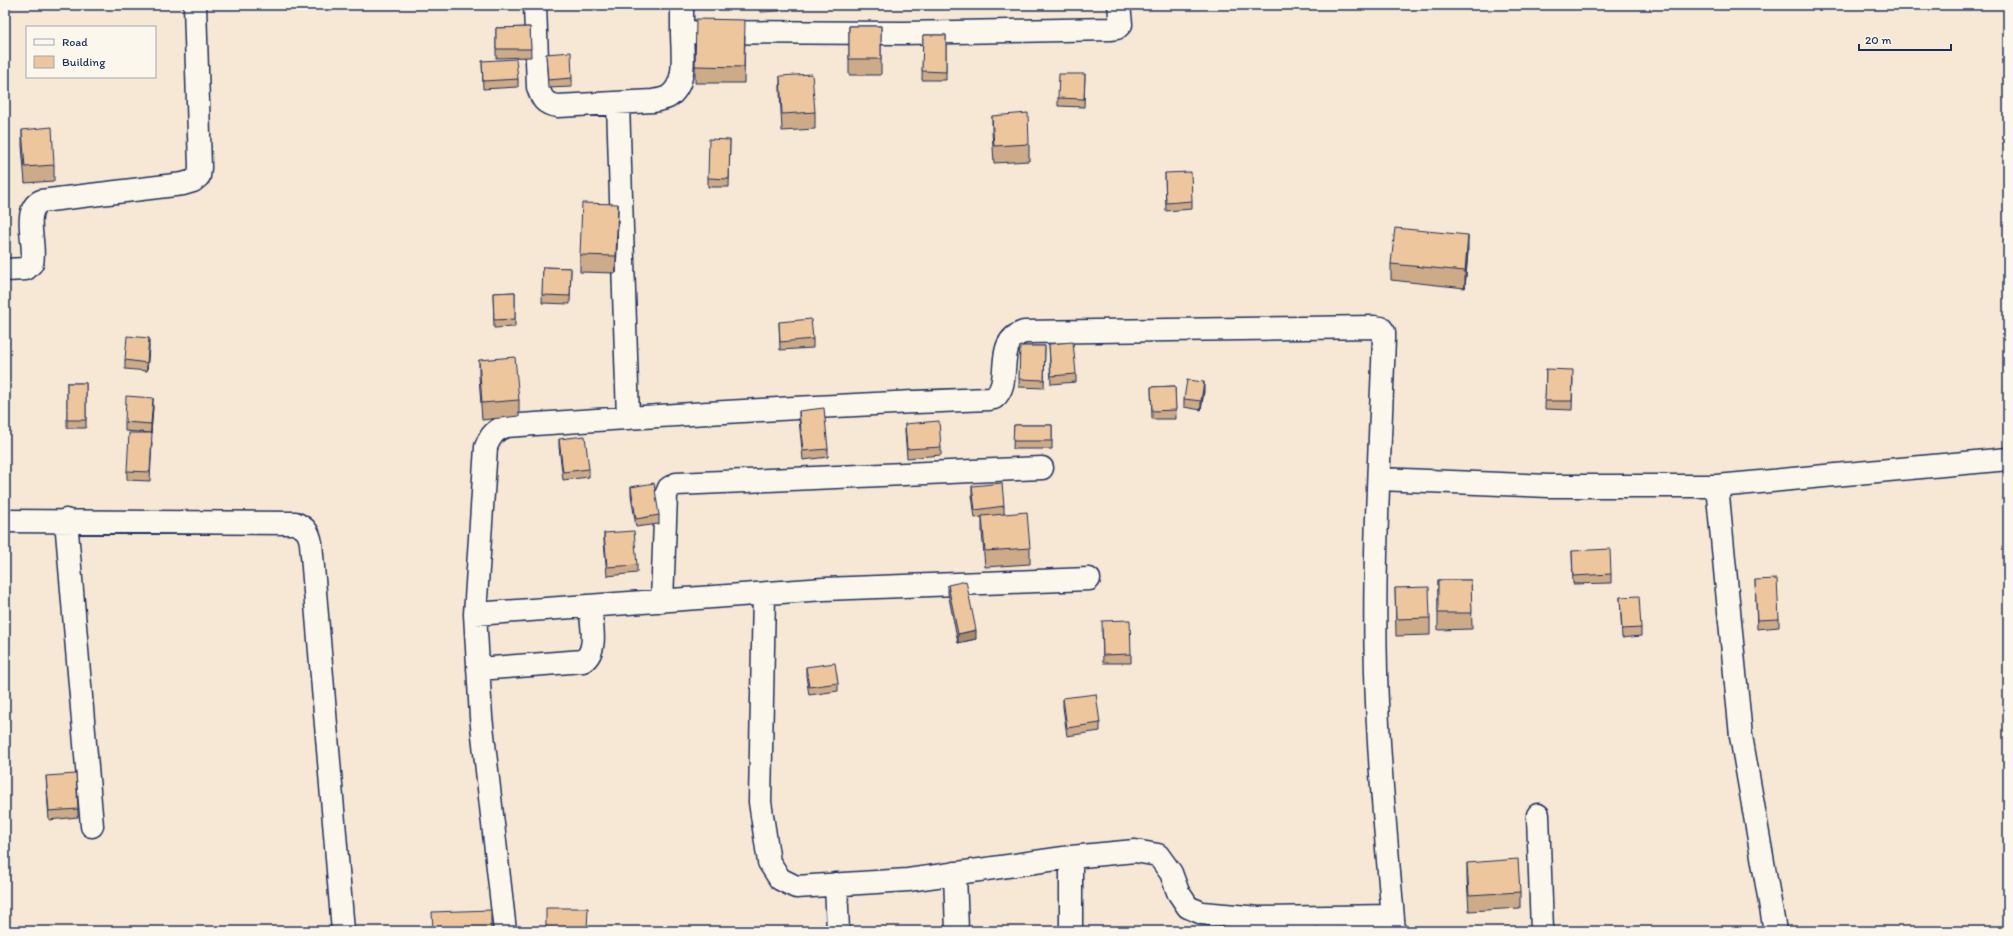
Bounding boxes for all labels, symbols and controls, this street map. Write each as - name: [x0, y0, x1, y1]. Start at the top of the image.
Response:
- legend: [26, 26, 156, 78]
- scale bar: [1859, 26, 1951, 52]
- text: 20 m: [1865, 33, 1892, 47]
- text: Road: [62, 35, 88, 49]
- text: Building: [62, 55, 106, 69]

